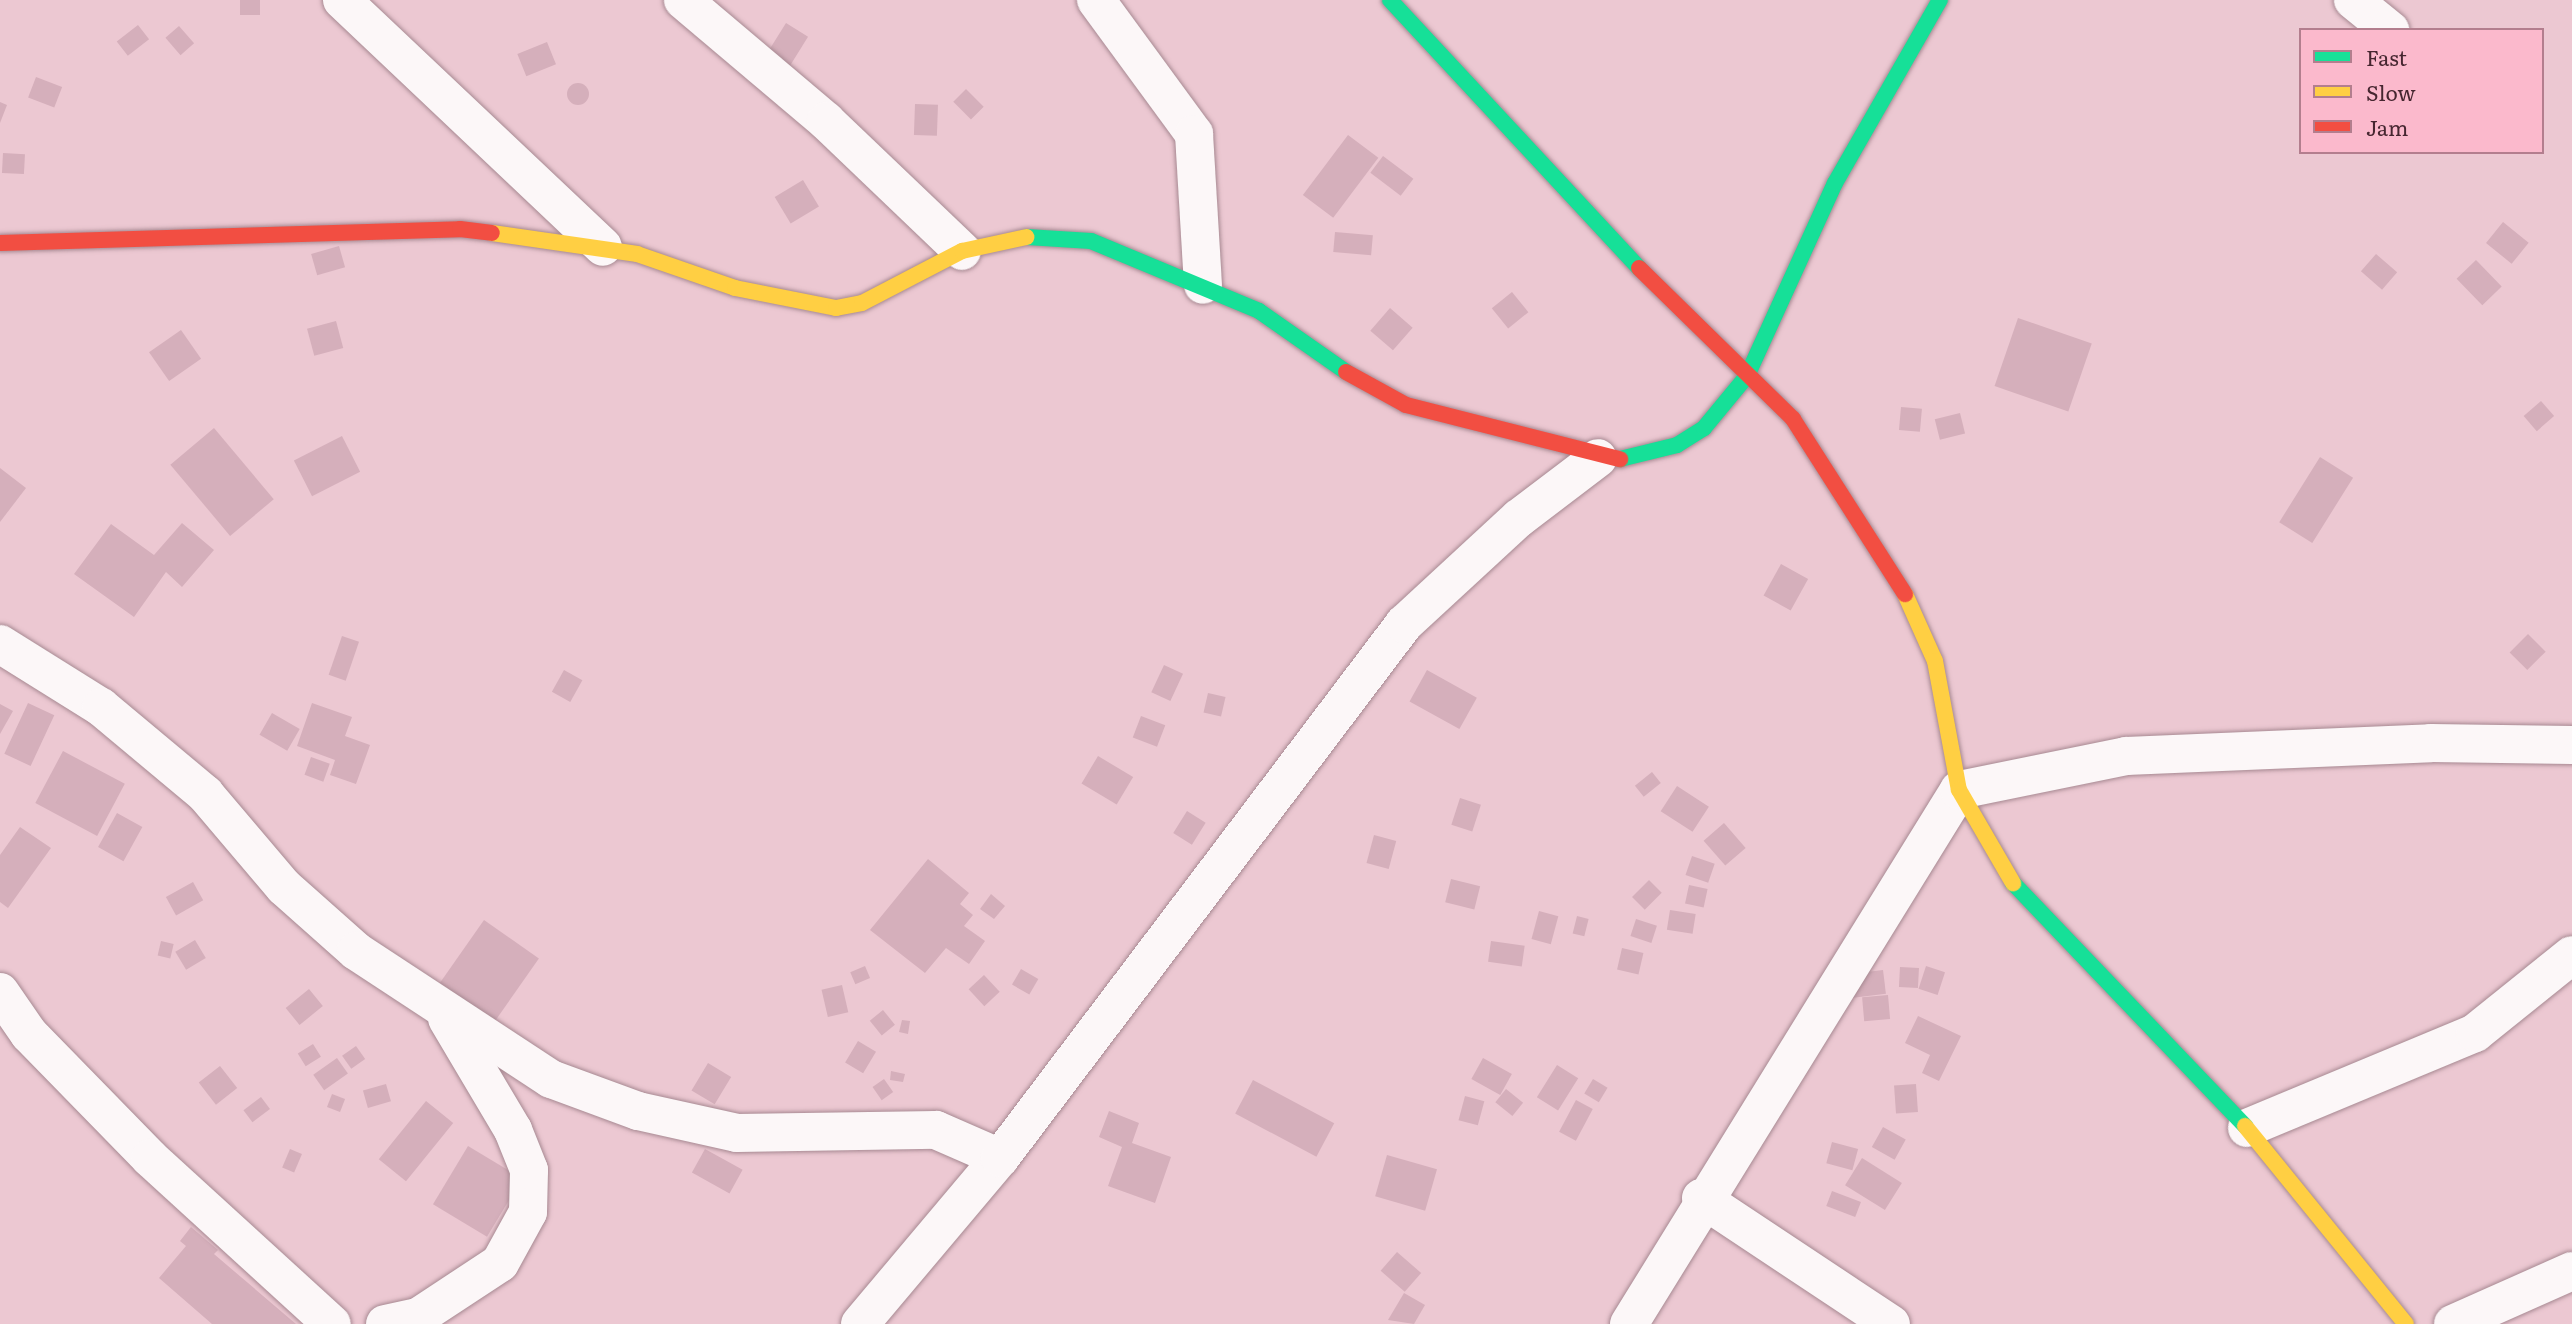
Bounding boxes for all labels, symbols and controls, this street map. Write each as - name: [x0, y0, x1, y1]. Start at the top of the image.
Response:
- legend: [2299, 28, 2544, 154]
- text: Fast: [2366, 41, 2407, 72]
- text: Slow: [2366, 76, 2416, 107]
- text: Jam: [2366, 111, 2408, 142]

